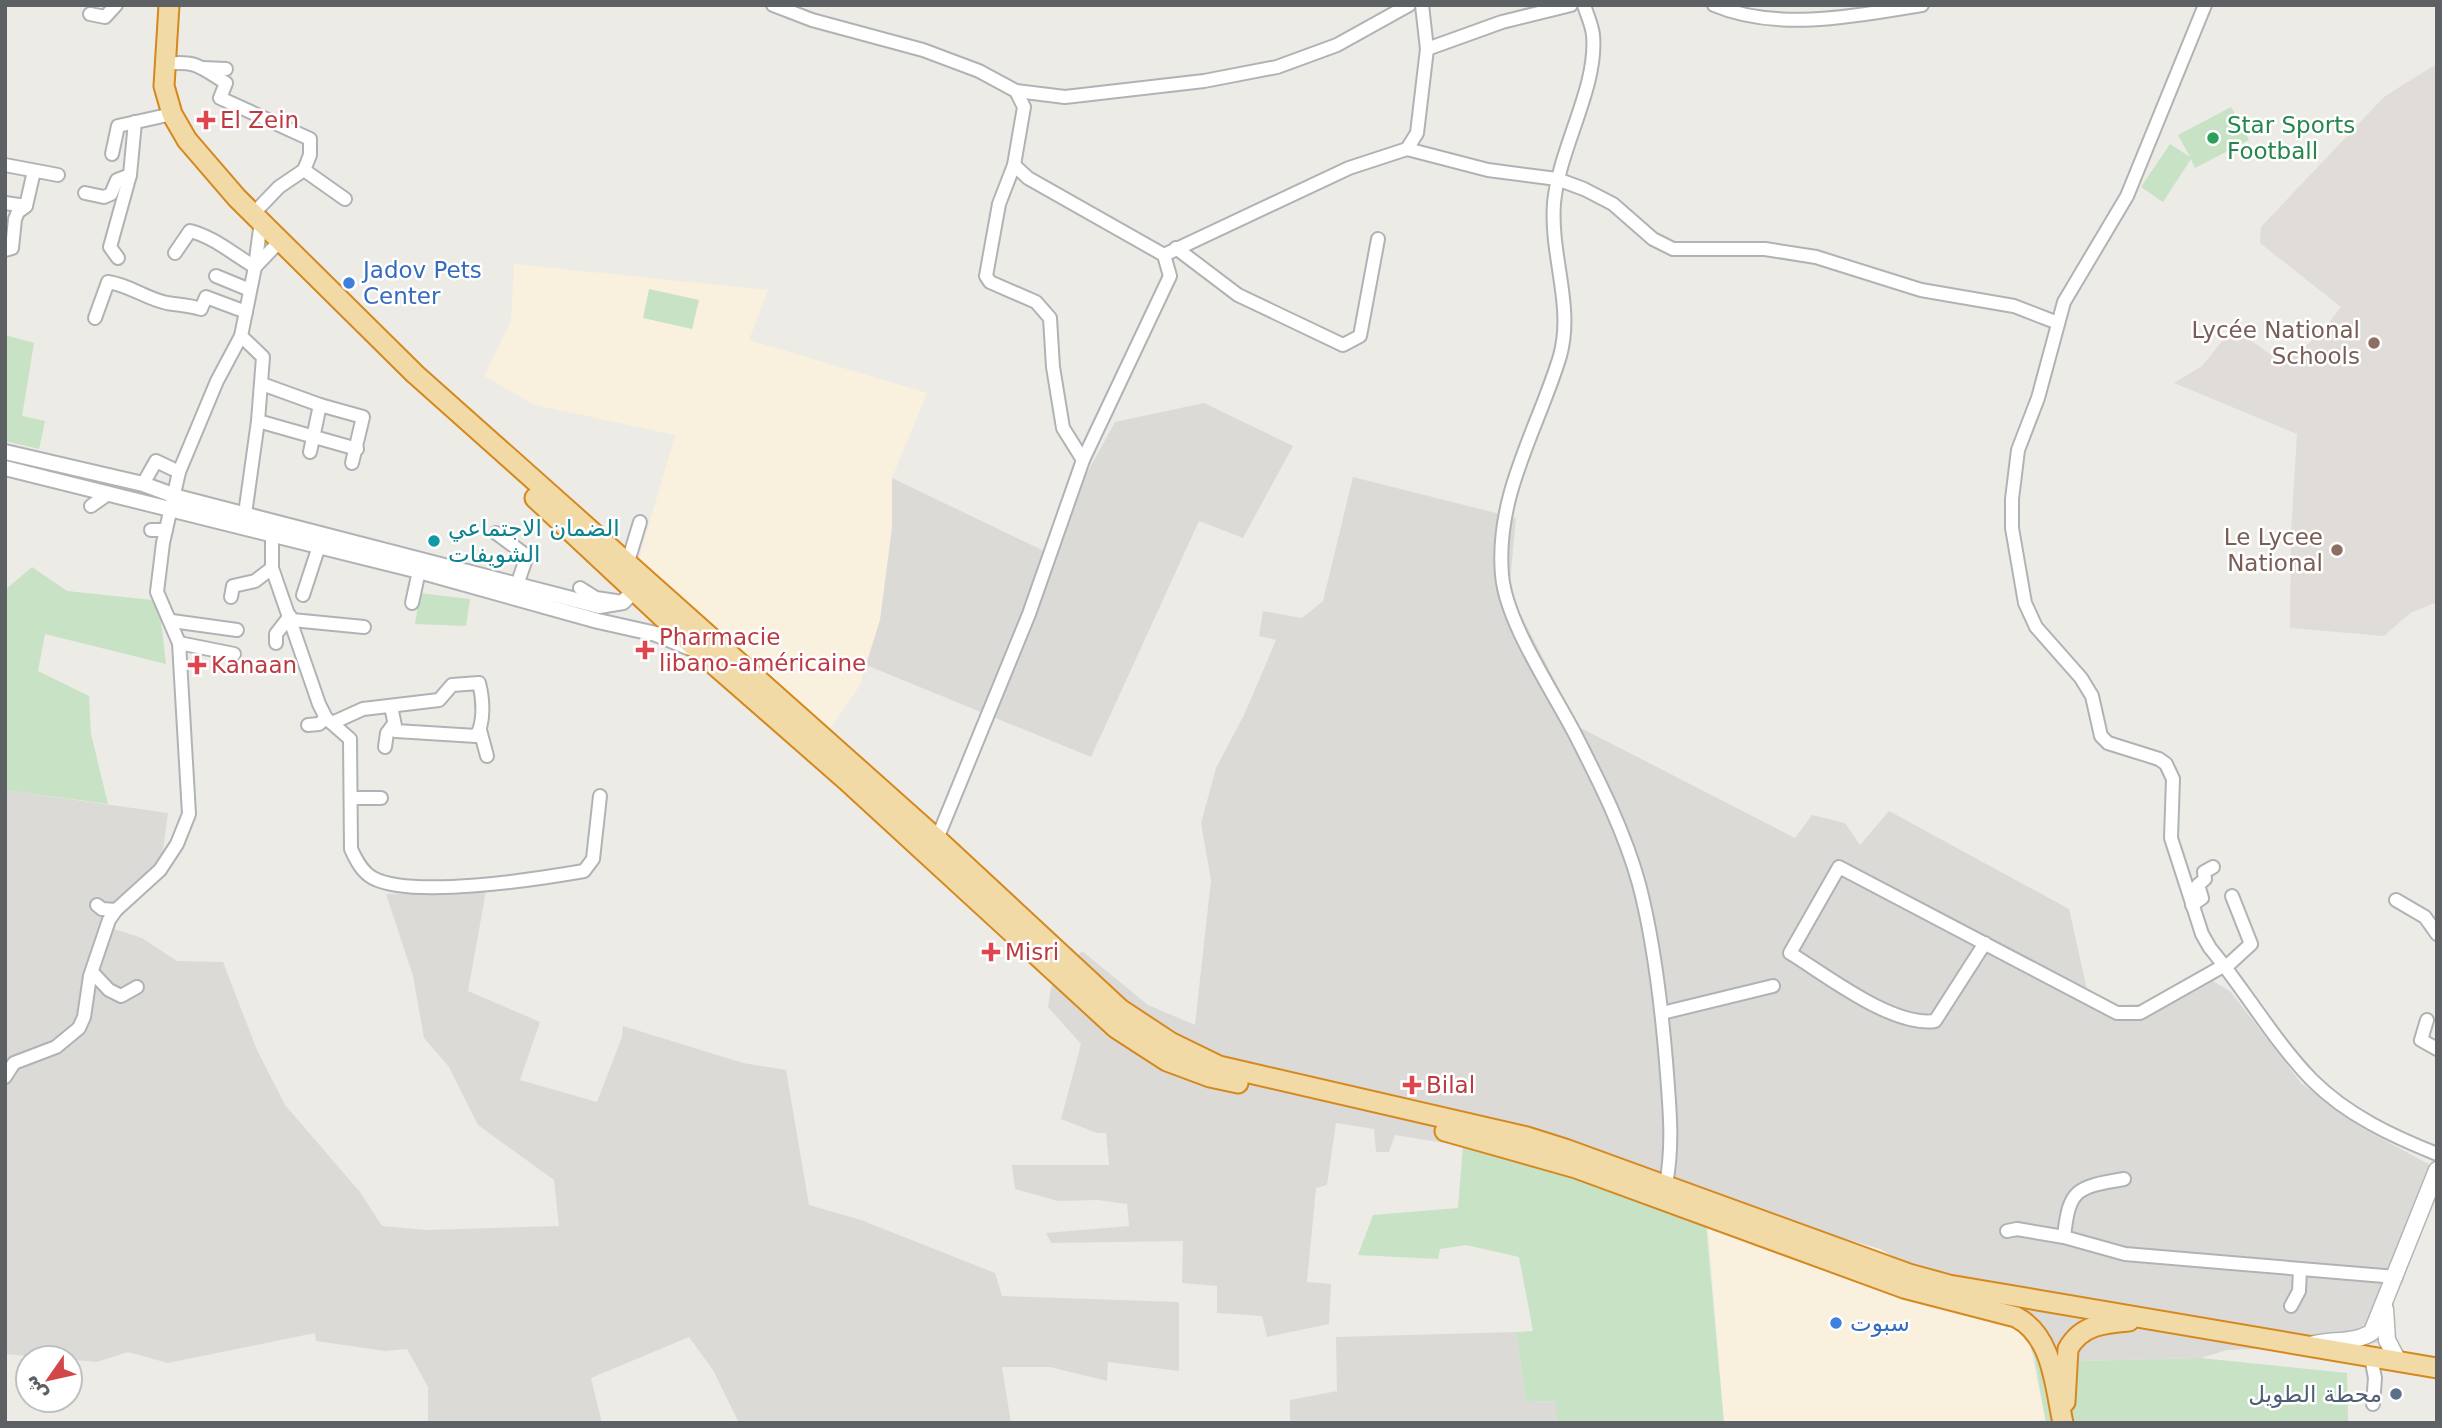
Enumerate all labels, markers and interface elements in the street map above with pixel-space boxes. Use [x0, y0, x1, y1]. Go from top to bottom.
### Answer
place label: El Zein [220, 107, 299, 133]
marker: El Zein [198, 112, 214, 128]
place label: Star Sports Football [2227, 112, 2355, 164]
marker: Star Sports Football [2205, 130, 2221, 146]
place label: Jadov Pets Center [361, 257, 482, 309]
marker: Jadov Pets Center [341, 275, 357, 291]
place label: Lycée National Schools [2192, 317, 2360, 369]
marker: Lycée National Schools [2366, 335, 2382, 351]
place label: الضمان الاجتماعي الشويفات [448, 515, 620, 568]
place label: Le Lycee National [2224, 524, 2323, 576]
marker: الضمان الاجتماعي الشويفات [426, 533, 442, 549]
marker: Le Lycee National [2329, 542, 2345, 558]
place label: Pharmacie libano-américaine [659, 624, 866, 676]
marker: Pharmacie libano-américaine [637, 642, 653, 658]
place label: Kanaan [211, 652, 297, 678]
marker: Kanaan [189, 657, 205, 673]
place label: Misri [1005, 939, 1059, 965]
marker: Misri [983, 944, 999, 960]
place label: Bilal [1426, 1072, 1475, 1098]
marker: Bilal [1404, 1077, 1420, 1093]
place label: سبوت [1850, 1310, 1910, 1337]
marker: سبوت [1828, 1315, 1844, 1331]
north arrow [14, 1344, 84, 1414]
text: ش [18, 1371, 52, 1406]
place label: محطة الطويل [2248, 1381, 2382, 1408]
marker: محطة الطويل [2388, 1386, 2404, 1402]

